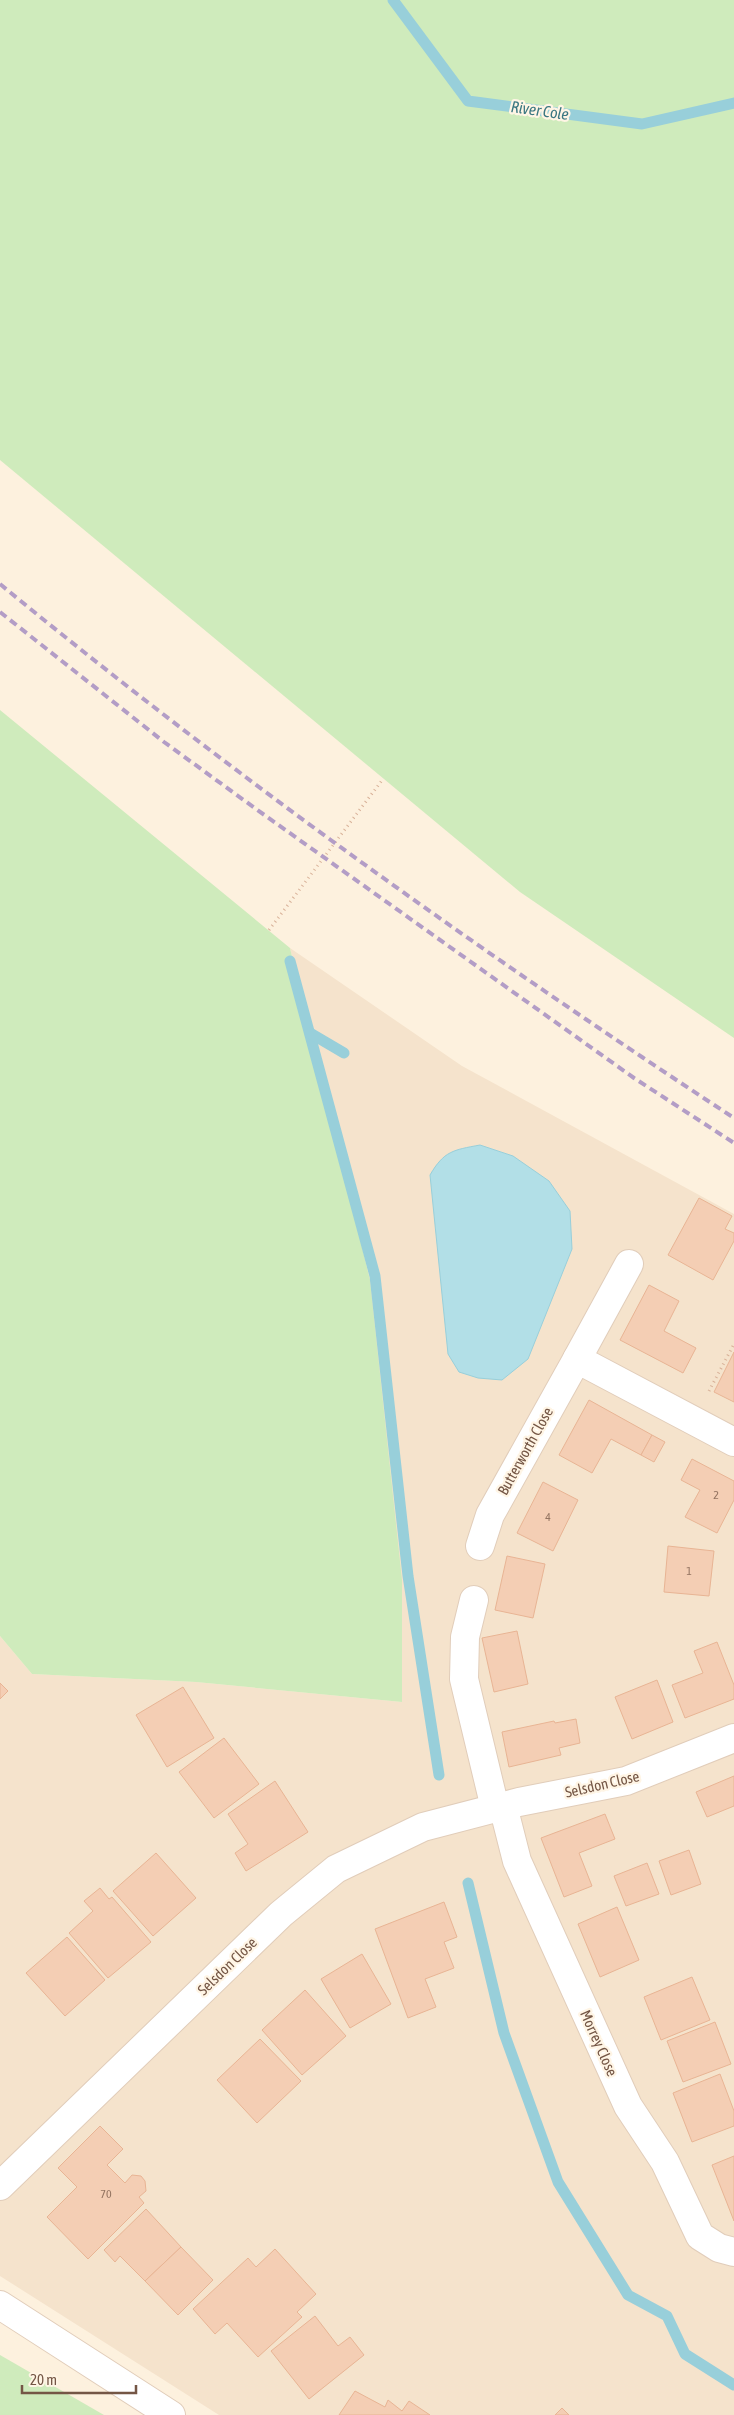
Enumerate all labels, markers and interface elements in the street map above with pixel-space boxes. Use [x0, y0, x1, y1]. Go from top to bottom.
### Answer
water label: River Cole [510, 97, 570, 123]
street label: Butterworth Close [494, 1404, 556, 1498]
house number: 2 [713, 1488, 719, 1502]
house number: 4 [545, 1510, 551, 1524]
house number: 1 [686, 1564, 692, 1578]
street label: Selsdon Close [563, 1767, 641, 1801]
street label: Selsdon Close [194, 1933, 260, 1998]
street label: Morrey Close [577, 2007, 621, 2079]
house number: 70 [100, 2187, 112, 2201]
scale bar [22, 2362, 136, 2394]
text: 20 m [30, 2371, 57, 2388]

